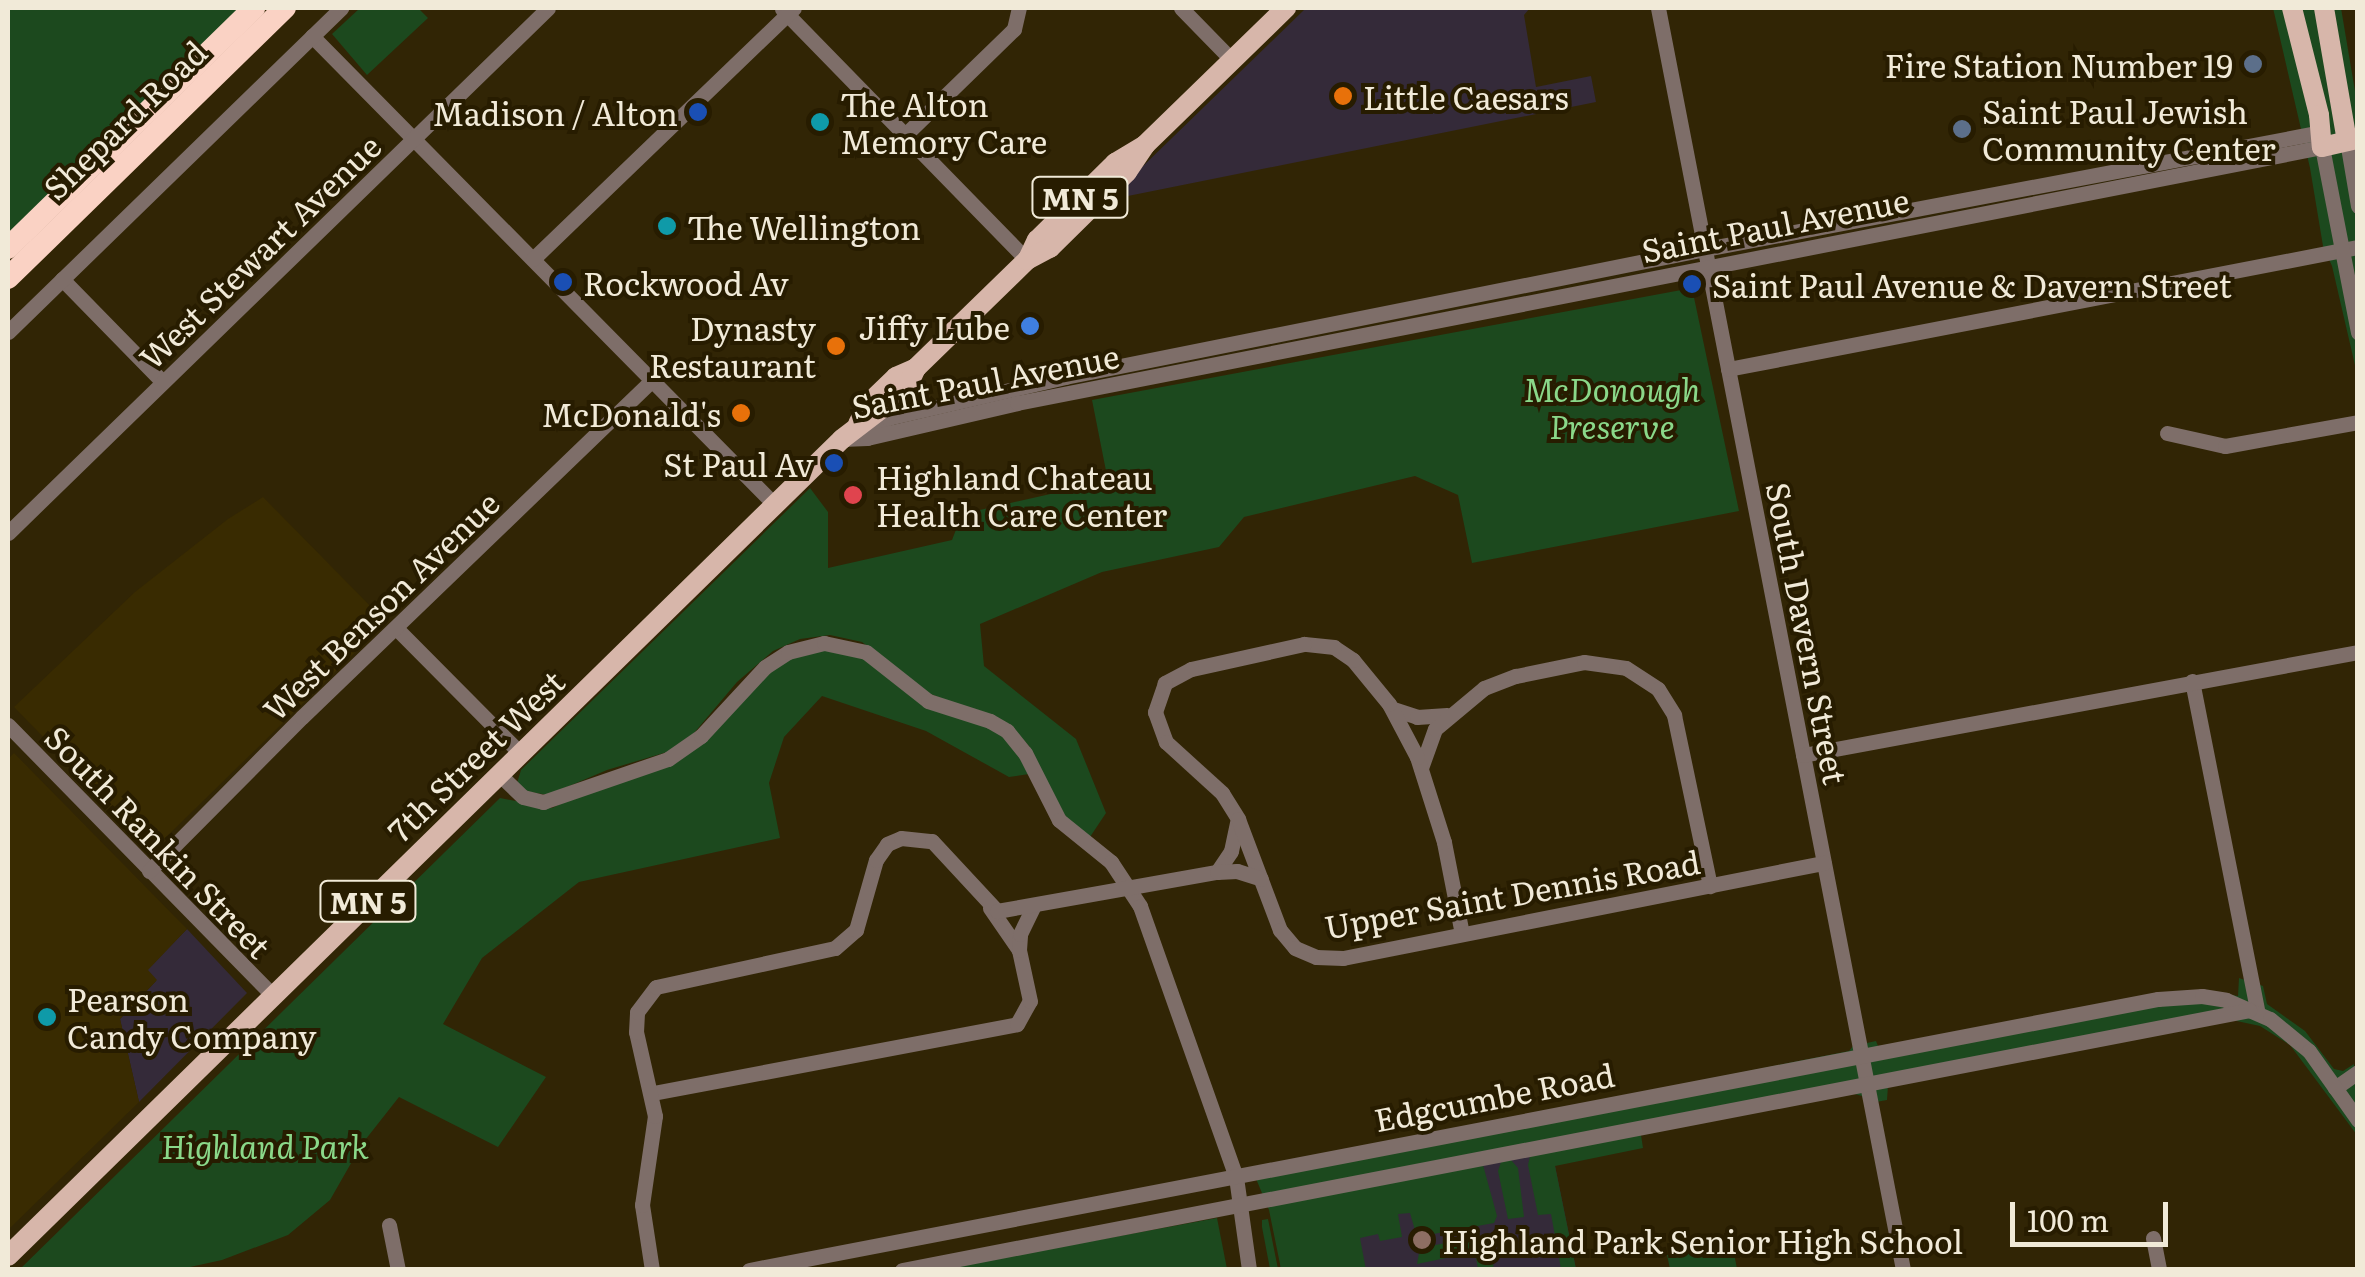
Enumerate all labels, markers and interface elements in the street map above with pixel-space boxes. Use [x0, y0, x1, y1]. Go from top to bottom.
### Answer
street label: Shepard Road [35, 32, 213, 206]
place label: Fire Station Number 19 [1885, 45, 2233, 83]
marker: Fire Station Number 19 [2242, 53, 2264, 75]
place label: Little Caesars [1363, 77, 1569, 115]
place label: The Alton Memory Care [840, 85, 1047, 160]
marker: Little Caesars [1332, 85, 1354, 107]
place label: Saint Paul Jewish Community Center [1982, 92, 2276, 167]
place label: Madison / Alton [432, 93, 678, 131]
marker: Madison / Alton [687, 101, 709, 123]
marker: The Alton Memory Care [809, 111, 831, 133]
marker: Saint Paul Jewish Community Center [1951, 118, 1973, 140]
street label: West Stewart Avenue [130, 126, 388, 376]
road number: MN 5 [1030, 172, 1130, 222]
street label: Saint Paul Avenue [1638, 179, 1912, 269]
place label: The Wellington [687, 207, 921, 245]
marker: The Wellington [656, 215, 678, 237]
place label: Rockwood Av [583, 263, 789, 301]
place label: Saint Paul Avenue & Davern Street [1712, 265, 2232, 303]
marker: Rockwood Av [552, 271, 574, 293]
marker: Saint Paul Avenue & Davern Street [1681, 273, 1703, 295]
place label: Jiffy Lube [858, 307, 1010, 345]
place label: Dynasty Restaurant [649, 309, 816, 384]
marker: Jiffy Lube [1019, 315, 1041, 337]
marker: Dynasty Restaurant [825, 335, 847, 357]
street label: Saint Paul Avenue [848, 335, 1122, 425]
park label: McDonough Preserve [1524, 370, 1700, 445]
place label: McDonald's [541, 394, 721, 432]
marker: McDonald's [730, 402, 752, 424]
place label: St Paul Av [663, 444, 814, 482]
marker: St Paul Av [823, 452, 845, 474]
place label: Highland Chateau Health Care Center [876, 458, 1167, 533]
street label: South Davern Street [1760, 479, 1856, 787]
marker: Highland Chateau Health Care Center [840, 482, 866, 508]
street label: West Benson Avenue [254, 483, 506, 727]
street label: 7th Street West [379, 661, 571, 849]
street label: South Rankin Street [38, 717, 280, 965]
street label: Upper Saint Dennis Road [1321, 841, 1703, 945]
road number: MN 5 [318, 876, 418, 926]
place label: Pearson Candy Company [67, 980, 316, 1055]
marker: Pearson Candy Company [36, 1006, 58, 1028]
street label: Edgcumbe Road [1371, 1054, 1617, 1138]
park label: Highland Park [161, 1126, 369, 1164]
scale bar [2015, 1182, 2172, 1244]
text: 100 m [2027, 1197, 2109, 1241]
place label: Highland Park Senior High School [1442, 1221, 1963, 1259]
marker: Highland Park Senior High School [1411, 1229, 1433, 1251]

